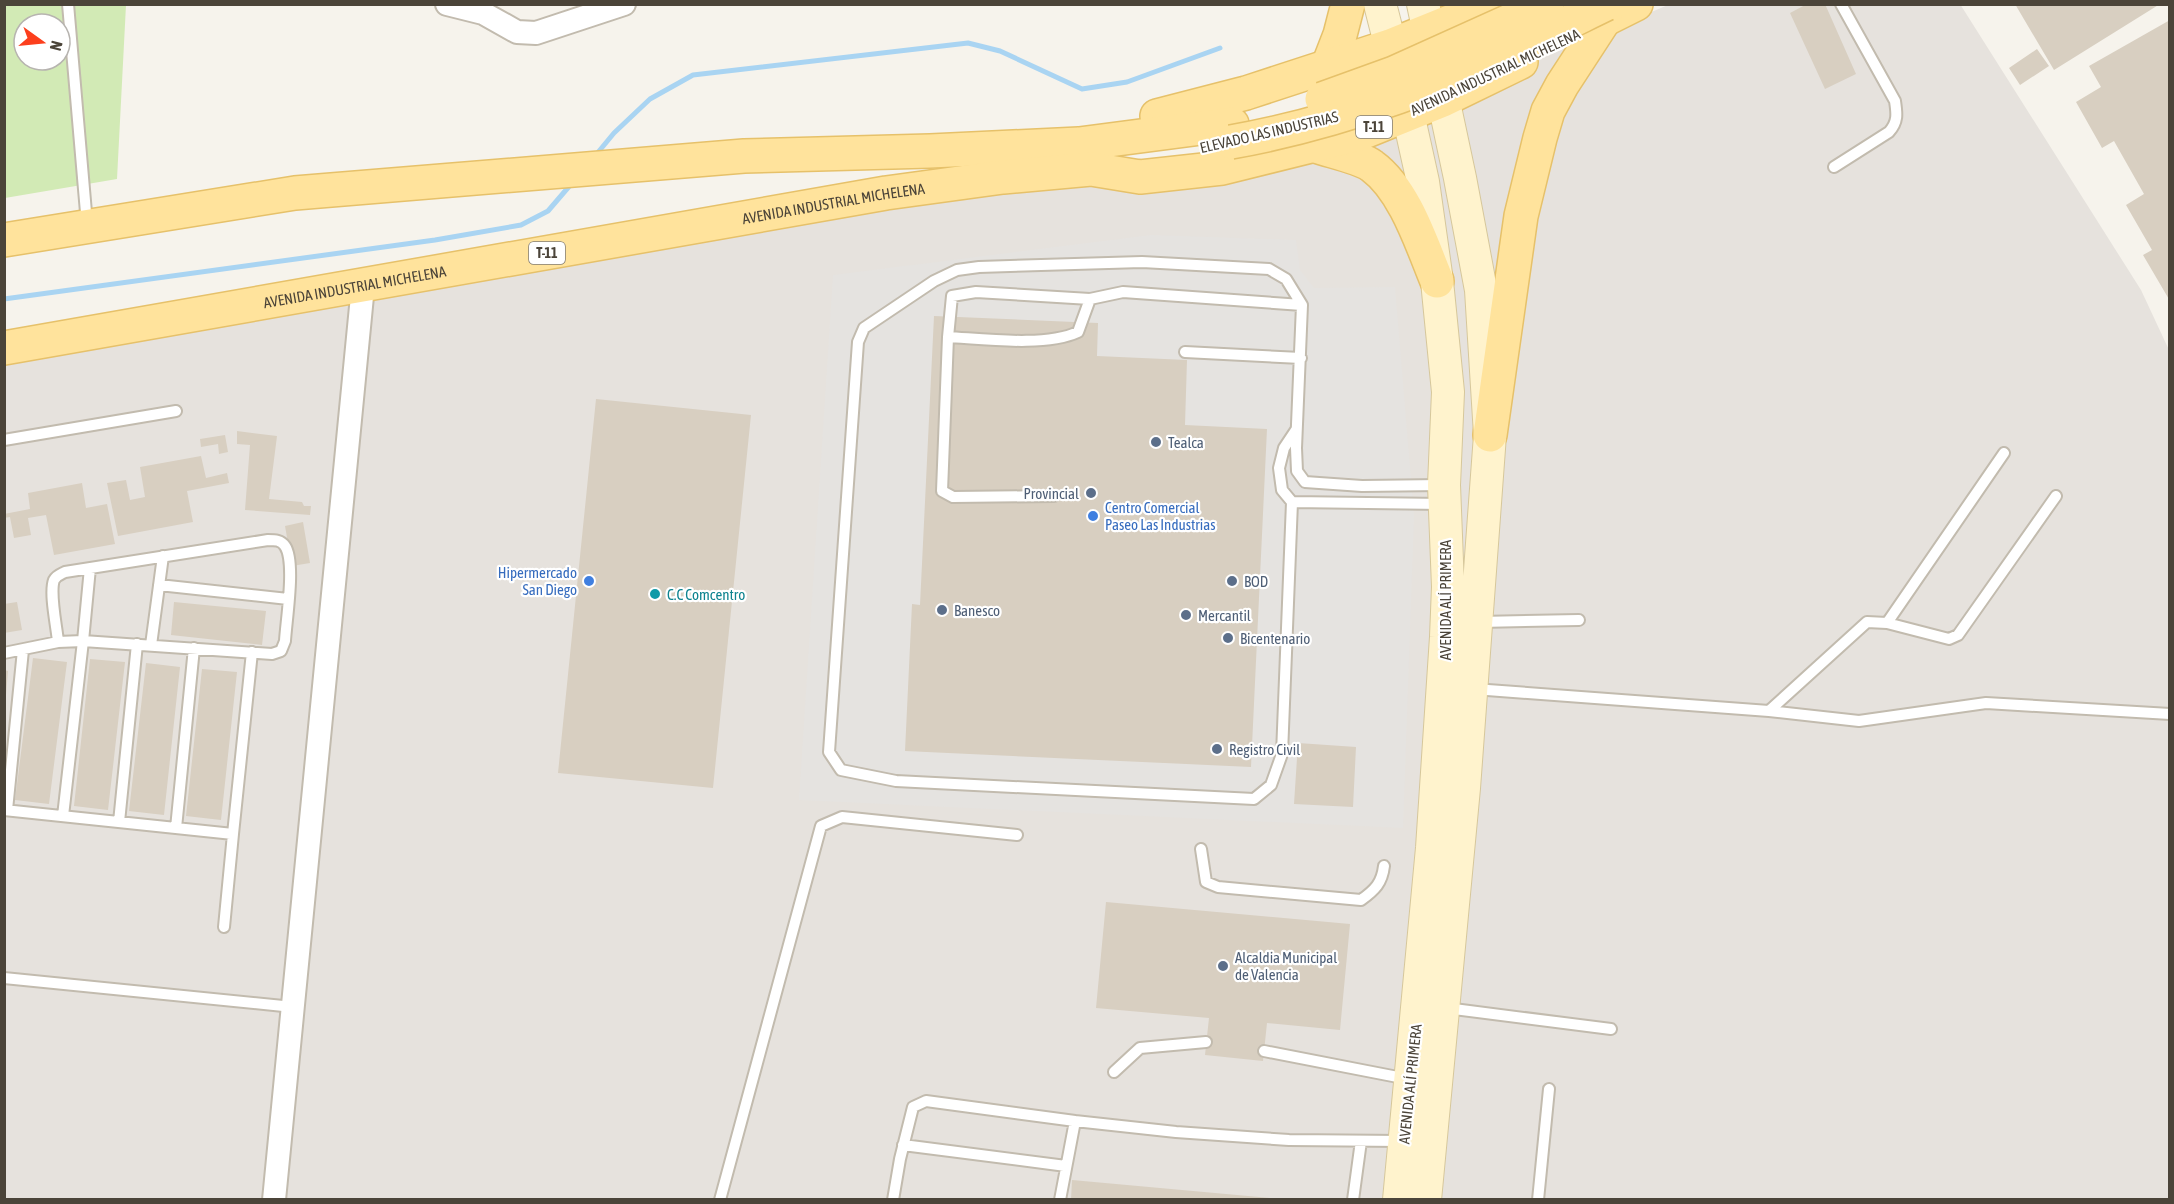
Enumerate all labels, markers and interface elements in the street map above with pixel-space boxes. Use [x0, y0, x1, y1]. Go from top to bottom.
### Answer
north arrow [12, 12, 72, 72]
street label: AVENIDA INDUSTRIAL MICHELENA [1408, 25, 1583, 119]
text: N [47, 39, 66, 53]
street label: ELEVADO LAS INDUSTRIAS [1198, 108, 1340, 156]
road number: T-11 [1356, 116, 1392, 138]
street label: AVENIDA INDUSTRIAL MICHELENA [741, 179, 926, 227]
road number: T-11 [529, 242, 565, 264]
street label: AVENIDA INDUSTRIAL MICHELENA [262, 262, 448, 311]
place label: Tealca [1168, 434, 1204, 451]
marker: Tealca [1149, 435, 1163, 449]
place label: Provincial [1023, 485, 1079, 502]
marker: Provincial [1084, 486, 1098, 500]
place label: Centro Comercial Paseo Las Industrias [1105, 499, 1216, 533]
marker: Centro Comercial Paseo Las Industrias [1086, 509, 1100, 523]
street label: AVENIDA ALÍ PRIMERA [1437, 539, 1454, 660]
place label: Hipermercado San Diego [498, 564, 577, 598]
place label: BOD [1244, 573, 1268, 590]
marker: Hipermercado San Diego [582, 574, 596, 588]
marker: BOD [1225, 574, 1239, 588]
place label: C.C Comcentro [667, 586, 745, 603]
marker: C.C Comcentro [648, 587, 662, 601]
place label: Banesco [954, 602, 1000, 619]
marker: Banesco [935, 603, 949, 617]
place label: Mercantil [1198, 607, 1251, 624]
marker: Mercantil [1179, 608, 1193, 622]
place label: Bicentenario [1240, 630, 1310, 647]
marker: Bicentenario [1221, 631, 1235, 645]
place label: Registro Civil [1229, 741, 1300, 758]
marker: Registro Civil [1210, 742, 1224, 756]
place label: Alcaldia Municipal de Valencia [1235, 949, 1337, 983]
marker: Alcaldia Municipal de Valencia [1216, 959, 1230, 973]
street label: AVENIDA ALÍ PRIMERA [1395, 1023, 1425, 1145]

